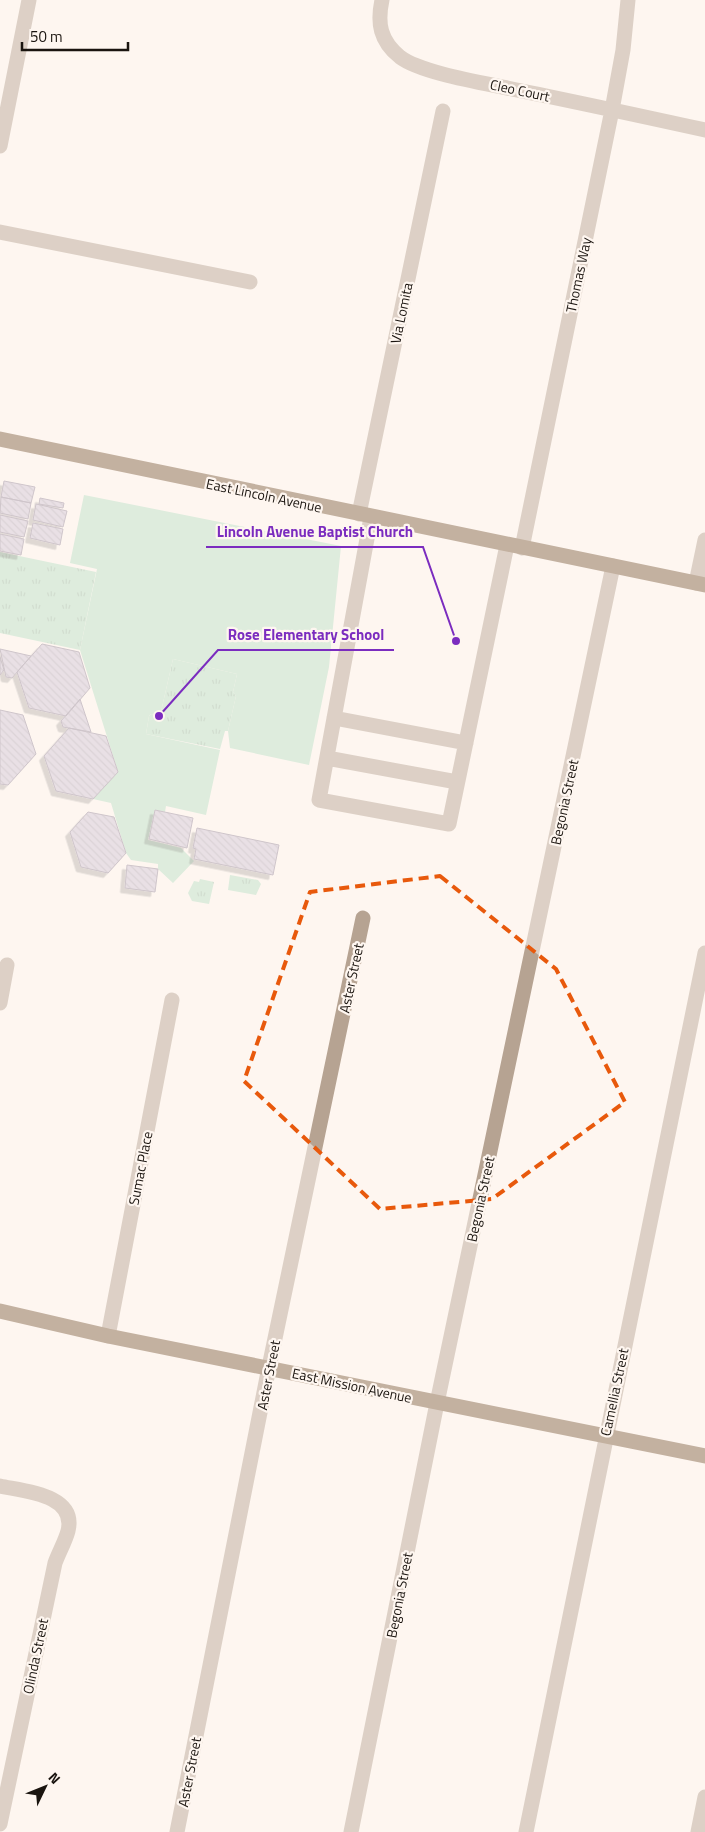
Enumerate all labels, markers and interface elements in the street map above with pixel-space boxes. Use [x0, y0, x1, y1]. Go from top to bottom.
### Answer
scale bar [22, 20, 129, 52]
text: 50 m [30, 25, 63, 48]
street label: Cleo Court [488, 73, 552, 107]
street label: Thomas Way [560, 235, 596, 315]
street label: Via Lomita [384, 280, 418, 346]
street label: East Lincoln Avenue [204, 473, 324, 517]
callout: Lincoln Avenue Baptist Church [206, 517, 423, 547]
text: Lincoln Avenue Baptist Church [217, 520, 413, 543]
callout: Rose Elementary School [218, 620, 394, 650]
text: Rose Elementary School [228, 623, 384, 646]
street label: Begonia Street [545, 757, 583, 847]
street label: Aster Street [333, 941, 369, 1015]
street label: Sumac Place [123, 1129, 157, 1207]
street label: Begonia Street [461, 1154, 499, 1244]
street label: Aster Street [251, 1338, 285, 1412]
street label: Camellia Street [594, 1346, 634, 1438]
street label: East Mission Avenue [290, 1362, 414, 1408]
street label: Begonia Street [380, 1550, 418, 1640]
street label: Olinda Street [17, 1616, 53, 1696]
street label: Aster Street [172, 1735, 206, 1809]
north arrow [20, 1762, 70, 1812]
text: N [44, 1767, 66, 1789]

